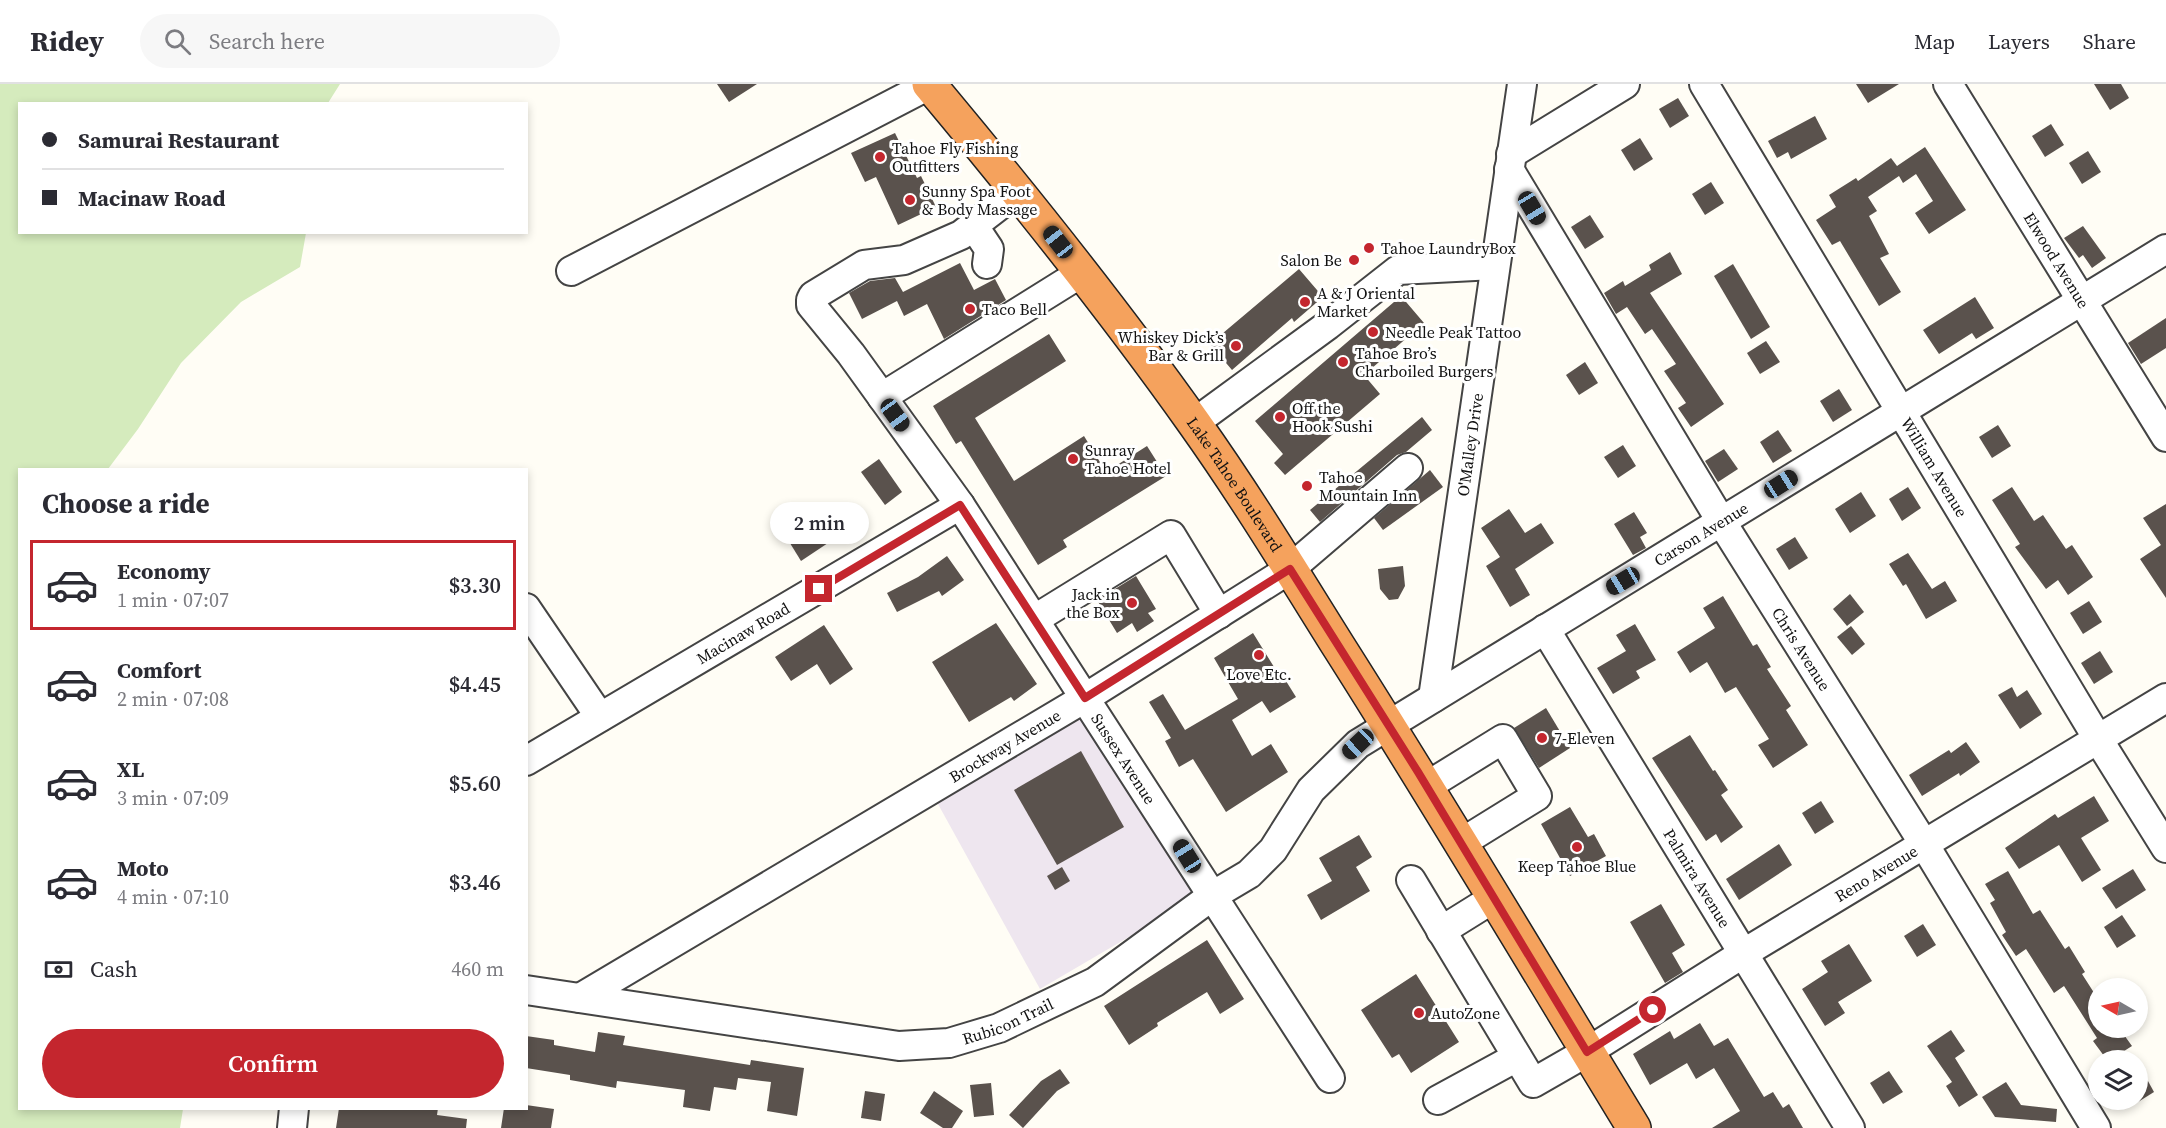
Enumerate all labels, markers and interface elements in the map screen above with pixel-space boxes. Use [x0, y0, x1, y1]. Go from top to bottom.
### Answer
search box [140, 14, 560, 68]
text: Ridey [30, 22, 104, 60]
icon: search [161, 25, 194, 58]
text: Search here [209, 26, 325, 56]
text: Map [1914, 27, 1955, 56]
text: Layers [1988, 27, 2050, 56]
text: Share [2083, 27, 2136, 56]
text: Samurai Restaurant [78, 125, 279, 155]
place label: Tahoe Fly Fishing Outfitters [892, 137, 1018, 177]
marker: Tahoe Fly Fishing Outfitters [873, 150, 887, 164]
place label: Sunny Spa Foot & Body Massage [922, 180, 1037, 220]
text: Macinaw Road [78, 183, 226, 213]
car [1515, 188, 1549, 228]
marker: Sunny Spa Foot & Body Massage [903, 193, 917, 207]
street label: Elwood Avenue [2019, 208, 2095, 312]
car [1040, 222, 1076, 262]
place label: Tahoe LaundryBox [1381, 237, 1517, 259]
marker: Tahoe LaundryBox [1362, 241, 1376, 255]
place label: Salon Be [1280, 249, 1342, 271]
marker: Salon Be [1347, 253, 1361, 267]
place label: A & J Oriental Market [1317, 282, 1415, 322]
marker: A & J Oriental Market [1298, 295, 1312, 309]
place label: Taco Bell [982, 298, 1047, 320]
marker: Taco Bell [963, 302, 977, 316]
place label: Needle Peak Tattoo [1385, 321, 1522, 343]
marker: Needle Peak Tattoo [1366, 325, 1380, 339]
place label: Whiskey Dick’s Bar & Grill [1118, 326, 1224, 366]
marker: Whiskey Dick’s Bar & Grill [1229, 339, 1243, 353]
place label: Tahoe Bro’s Charboiled Burgers [1355, 342, 1493, 382]
marker: Tahoe Bro’s Charboiled Burgers [1336, 355, 1350, 369]
street label: O'Malley Drive [1451, 391, 1488, 498]
car [877, 395, 913, 435]
place label: Off the Hook Sushi [1292, 397, 1373, 437]
marker: Off the Hook Sushi [1273, 410, 1287, 424]
street label: Lake Tahoe Boulevard [1182, 412, 1288, 556]
street label: William Avenue [1896, 413, 1973, 521]
place label: Sunray Tahoe Hotel [1085, 439, 1172, 479]
marker: Sunray Tahoe Hotel [1066, 452, 1080, 466]
place label: Tahoe Mountain Inn [1319, 466, 1418, 506]
car [1761, 467, 1801, 501]
marker: Tahoe Mountain Inn [1300, 479, 1314, 493]
text: Choose a ride [42, 485, 210, 522]
street label: Carson Avenue [1650, 497, 1752, 571]
callout: 2 min [770, 502, 868, 544]
text: 2 min [794, 509, 845, 537]
text: Economy [117, 556, 211, 586]
icon: car [45, 558, 99, 612]
car [1603, 564, 1643, 598]
text: $3.30 [449, 570, 501, 600]
route end [805, 575, 832, 602]
place label: Jack in the Box [1066, 583, 1121, 623]
text: 1 min · 07:07 [117, 586, 229, 614]
marker: Jack in the Box [1125, 596, 1139, 610]
street label: Macinaw Road [692, 597, 794, 669]
street label: Chris Avenue [1767, 603, 1836, 695]
marker: Love Etc. [1252, 648, 1266, 662]
text: Comfort [117, 655, 201, 685]
icon: car [45, 657, 99, 711]
place label: Love Etc. [1226, 663, 1292, 685]
text: $4.45 [449, 669, 501, 699]
text: 2 min · 07:08 [117, 685, 229, 713]
street label: Brockway Avenue [945, 704, 1065, 787]
street label: Sussex Avenue [1086, 709, 1161, 808]
car [1339, 725, 1377, 763]
place label: 7-Eleven [1554, 727, 1615, 749]
marker: 7-Eleven [1535, 731, 1549, 745]
text: XL [117, 754, 144, 784]
icon: car [45, 756, 99, 810]
text: $5.60 [449, 768, 501, 798]
text: 3 min · 07:09 [117, 784, 229, 812]
street label: Palmira Avenue [1659, 824, 1736, 932]
car [1170, 836, 1204, 876]
marker: Keep Tahoe Blue [1570, 840, 1584, 854]
street label: Reno Avenue [1830, 840, 1922, 907]
text: Moto [117, 853, 169, 883]
icon: car [45, 855, 99, 909]
place label: Keep Tahoe Blue [1518, 855, 1636, 877]
text: $3.46 [449, 867, 501, 897]
text: 4 min · 07:10 [117, 883, 229, 911]
icon: cash [42, 953, 75, 986]
text: Cash [90, 954, 138, 984]
text: 460 m [451, 955, 504, 983]
north arrow [2088, 978, 2148, 1038]
map controls [2088, 978, 2148, 1110]
street label: Rubicon Trail [960, 993, 1057, 1049]
route start [1639, 996, 1666, 1023]
place label: AutoZone [1431, 1002, 1500, 1024]
marker: AutoZone [1412, 1006, 1426, 1020]
button: Confirm [42, 1029, 504, 1098]
button: layers [2088, 1050, 2148, 1110]

